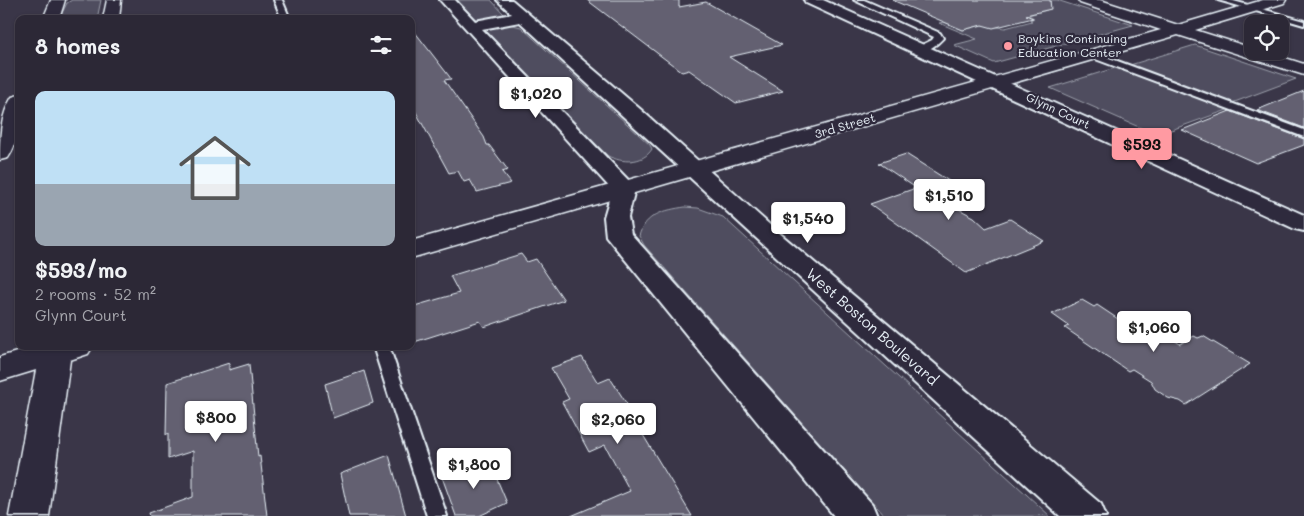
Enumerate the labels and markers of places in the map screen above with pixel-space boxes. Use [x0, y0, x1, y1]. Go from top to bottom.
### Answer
place label: Boykins Continuing Education Center [1018, 30, 1127, 60]
marker: Boykins Continuing Education Center [1002, 40, 1014, 52]
pin: $1,020 [495, 76, 577, 119]
pin: $593 [1112, 128, 1172, 170]
pin: $1,510 [908, 178, 990, 221]
pin: $1,540 [767, 202, 849, 244]
pin: $1,060 [1113, 310, 1195, 353]
pin: $800 [186, 400, 246, 443]
pin: $2,060 [577, 402, 659, 445]
pin: $1,800 [433, 448, 515, 490]

